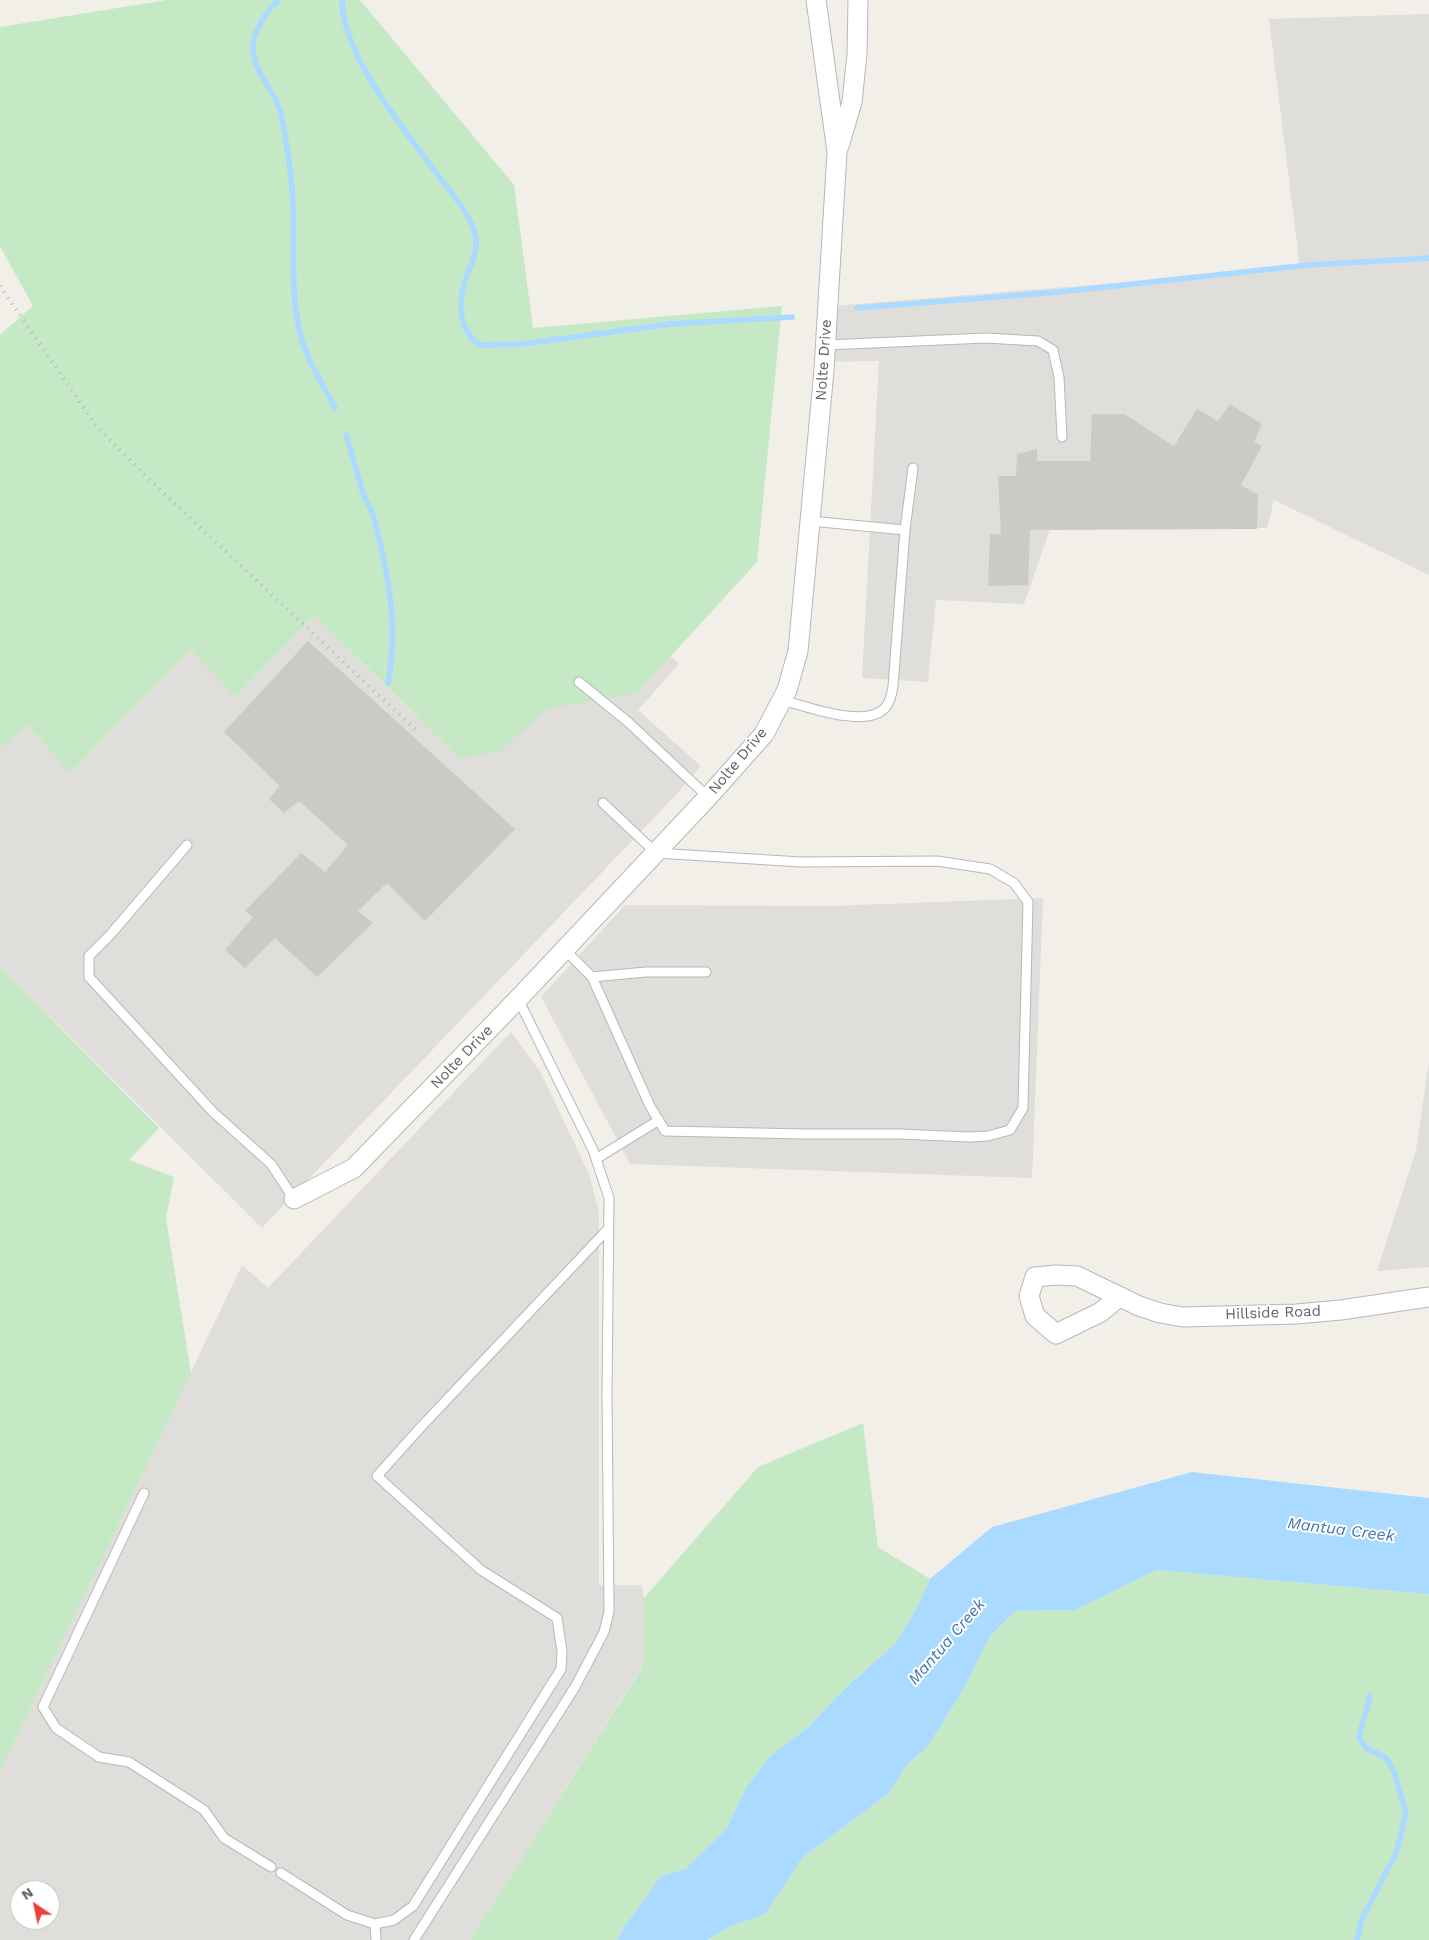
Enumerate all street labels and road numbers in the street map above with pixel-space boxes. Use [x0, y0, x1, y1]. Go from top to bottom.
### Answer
street label: Nolte Drive [812, 319, 836, 401]
street label: Nolte Drive [705, 724, 771, 798]
street label: Nolte Drive [427, 1021, 497, 1093]
street label: Hillside Road [1225, 1302, 1321, 1324]

